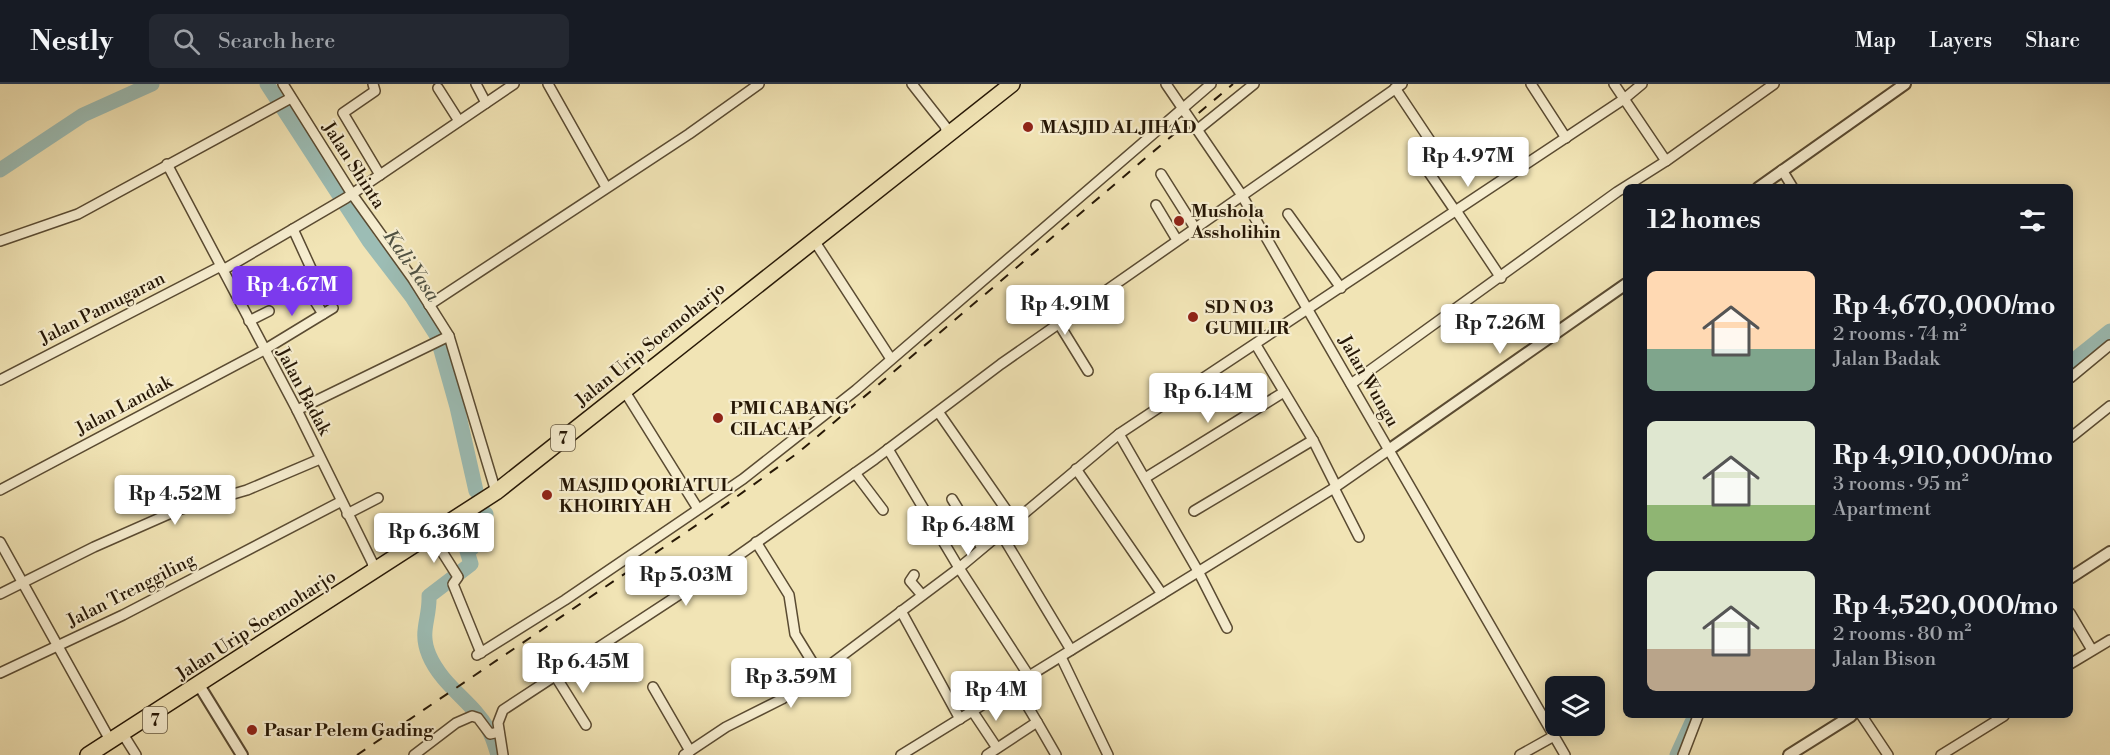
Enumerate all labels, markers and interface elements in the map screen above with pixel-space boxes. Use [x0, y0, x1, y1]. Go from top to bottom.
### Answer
search box [149, 14, 569, 68]
text: Nestly [30, 24, 113, 59]
icon: search [170, 25, 203, 58]
text: Search here [218, 28, 335, 55]
text: Map [1855, 28, 1896, 54]
text: Layers [1929, 28, 1992, 54]
text: Share [2025, 28, 2080, 54]
place label: MASJID AL JIHAD [1040, 116, 1196, 139]
street label: Jalan Shinta [316, 117, 391, 214]
marker: MASJID AL JIHAD [1021, 120, 1035, 134]
pin: Rp 4.97M [1406, 137, 1530, 188]
text: Rp 4.97M [1422, 144, 1514, 169]
place label: Mushola Assholihin [1190, 200, 1281, 244]
text: 12 homes [1647, 204, 1761, 236]
icon: filters [2016, 204, 2049, 237]
marker: Mushola Assholihin [1172, 214, 1186, 228]
water label: Kali Yasa [377, 225, 445, 308]
pin: Rp 4.67M [230, 266, 354, 317]
street label: Jalan Pamugaran [35, 267, 169, 350]
text: Rp 4.67M [246, 273, 338, 298]
street label: Jalan Urip Soemoharjo [570, 277, 730, 413]
pin: Rp 4.91M [1003, 285, 1127, 336]
text: Rp 4,670,000/mo [1833, 290, 2056, 322]
text: Rp 4.91M [1020, 292, 1110, 317]
icon: home [1695, 295, 1767, 367]
place label: SD N 03 GUMILIR [1205, 296, 1290, 340]
pin: Rp 7.26M [1438, 304, 1562, 355]
marker: SD N 03 GUMILIR [1186, 310, 1200, 324]
text: Rp 7.26M [1455, 311, 1545, 336]
text: 2 rooms · 74 m² [1833, 322, 1967, 347]
street label: Jalan Wungu [1333, 330, 1404, 432]
street label: Jalan Badak [270, 343, 337, 440]
text: Jalan Badak [1833, 347, 1940, 372]
street label: Jalan Landak [71, 370, 178, 441]
pin: Rp 6.14M [1146, 373, 1270, 424]
text: Rp 6.14M [1163, 380, 1253, 405]
place label: PMI CABANG CILACAP [730, 397, 849, 441]
marker: PMI CABANG CILACAP [711, 411, 725, 425]
road number: 7 [551, 425, 575, 451]
text: Rp 4,910,000/mo [1833, 440, 2053, 472]
icon: home [1695, 445, 1767, 517]
text: 3 rooms · 95 m² [1833, 472, 1969, 497]
place label: MASJID QORIATUL KHOIRIYAH [559, 474, 733, 518]
pin: Rp 4.52M [113, 475, 237, 526]
text: Rp 4.52M [128, 482, 222, 507]
marker: MASJID QORIATUL KHOIRIYAH [540, 488, 554, 502]
text: Apartment [1833, 497, 1931, 522]
pin: Rp 6.48M [906, 506, 1030, 557]
pin: Rp 6.36M [372, 513, 496, 564]
text: Rp 6.48M [921, 513, 1015, 538]
text: Rp 6.36M [388, 520, 480, 545]
street label: Jalan Trenggiling [62, 548, 200, 633]
pin: Rp 5.03M [624, 556, 748, 607]
text: Rp 5.03M [639, 563, 733, 588]
street label: Jalan Urip Soemoharjo [171, 565, 341, 686]
text: Rp 4,520,000/mo [1833, 590, 2058, 622]
icon: home [1695, 595, 1767, 667]
text: 2 rooms · 80 m² [1833, 622, 1971, 647]
pin: Rp 6.45M [521, 643, 645, 694]
text: Jalan Bison [1833, 647, 1936, 672]
text: Rp 6.45M [536, 650, 630, 675]
pin: Rp 3.59M [729, 658, 853, 709]
text: Rp 3.59M [745, 665, 837, 690]
pin: Rp 4M [954, 671, 1038, 722]
map controls [1545, 676, 1605, 736]
button: layers [1545, 676, 1605, 736]
text: Rp 4M [965, 678, 1027, 703]
road number: 7 [143, 707, 167, 733]
place label: Pasar Pelem Gading [264, 719, 434, 742]
marker: Pasar Pelem Gading [245, 723, 259, 737]

